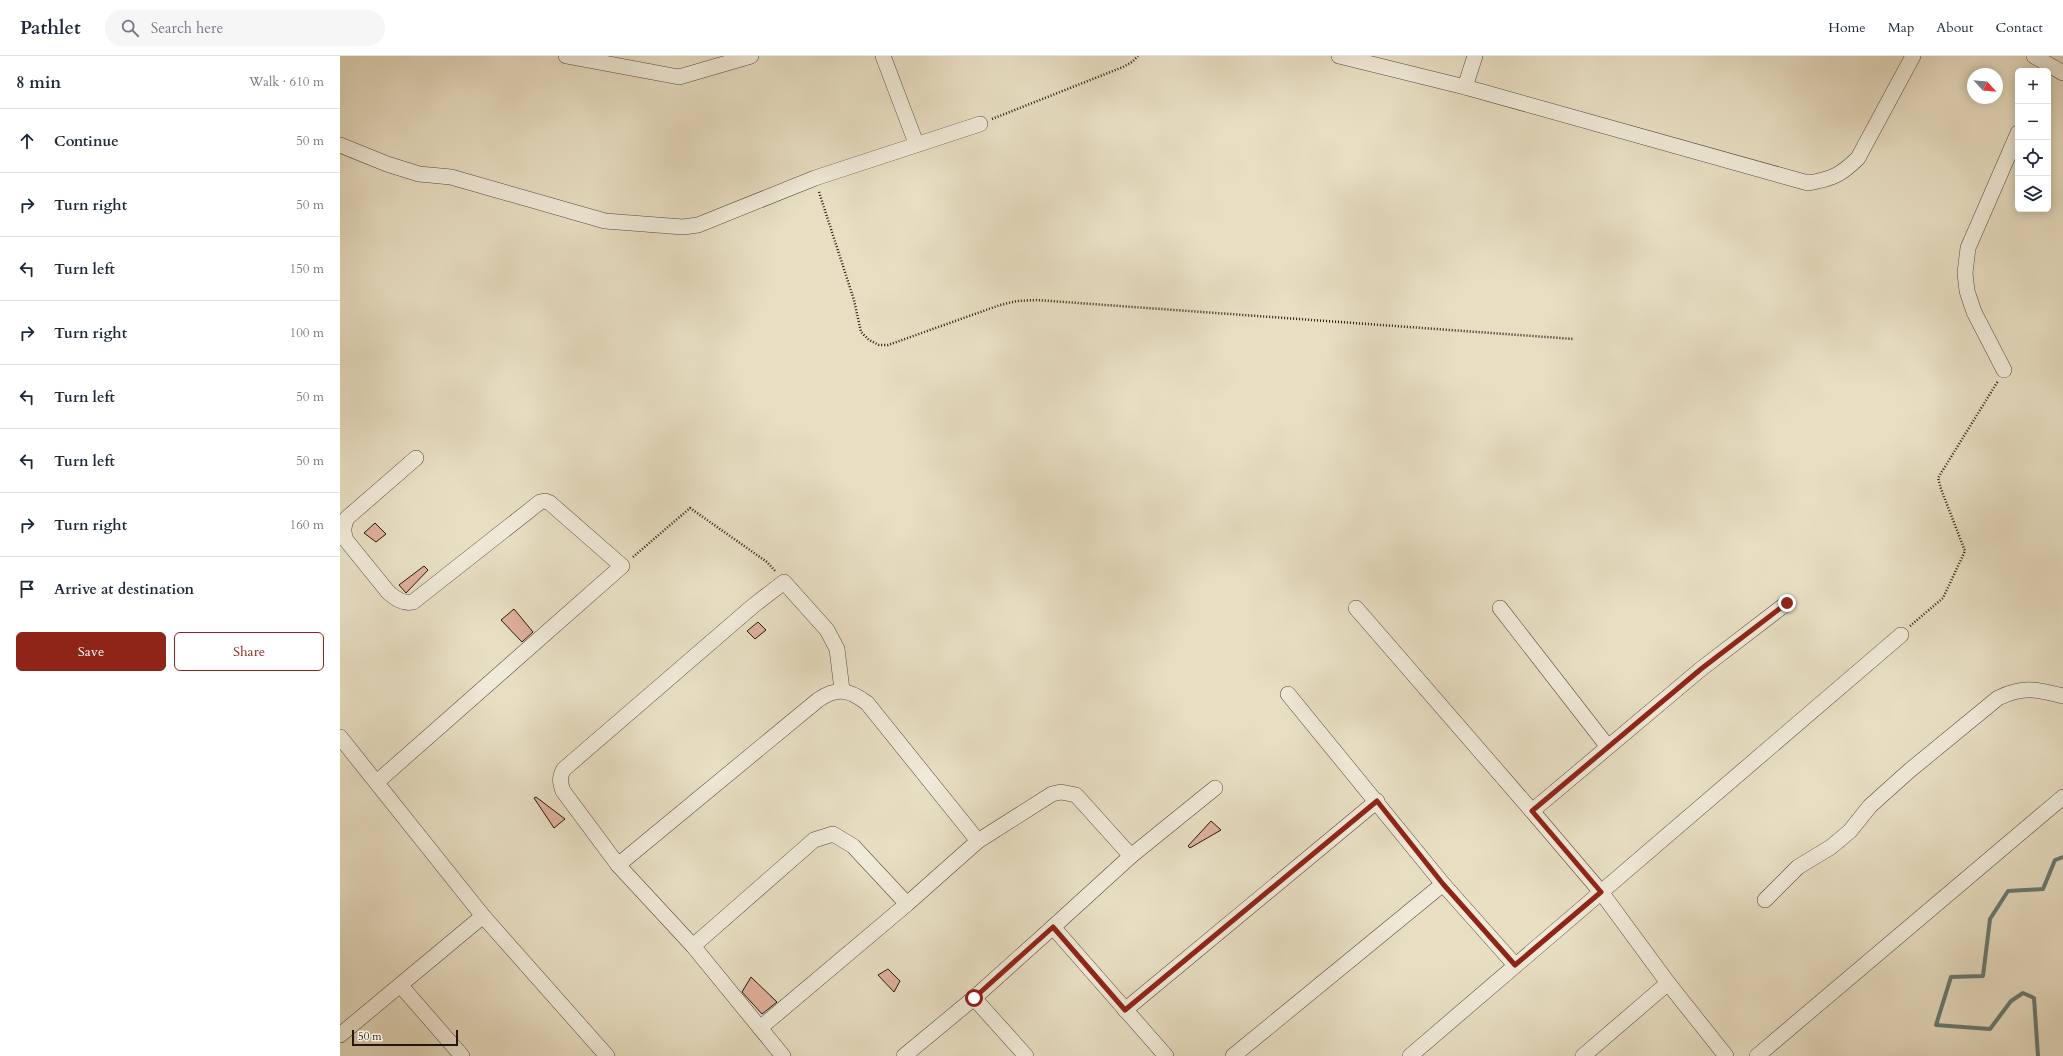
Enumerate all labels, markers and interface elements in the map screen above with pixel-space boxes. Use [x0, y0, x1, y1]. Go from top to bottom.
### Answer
search box [105, 10, 385, 46]
text: Pathlet [20, 15, 81, 41]
icon: search [119, 17, 141, 39]
text: Search here [151, 18, 223, 38]
text: Home [1828, 18, 1866, 37]
text: Map [1888, 18, 1914, 37]
text: About [1936, 18, 1973, 37]
text: Contact [1995, 18, 2043, 37]
north arrow [1967, 68, 2003, 104]
map controls [2015, 68, 2051, 212]
button: + [2015, 68, 2051, 104]
text: 8 min [16, 71, 61, 94]
text: Walk · 610 m [249, 73, 324, 91]
button: − [2015, 104, 2051, 140]
icon: ahead [16, 130, 38, 152]
text: Continue [54, 131, 119, 151]
text: 50 m [296, 132, 324, 150]
button: locate [2015, 140, 2051, 176]
button: layers [2015, 176, 2051, 212]
icon: right [16, 194, 38, 216]
text: Turn right [54, 195, 127, 215]
text: 50 m [296, 196, 324, 214]
icon: left [16, 258, 38, 280]
text: Turn left [54, 259, 115, 279]
text: 150 m [290, 260, 324, 278]
icon: right [16, 322, 38, 344]
text: Turn right [54, 323, 127, 343]
text: 100 m [290, 324, 324, 342]
icon: left [16, 386, 38, 408]
text: Turn left [54, 387, 115, 407]
text: 50 m [296, 388, 324, 406]
icon: left [16, 450, 38, 472]
text: Turn left [54, 451, 115, 471]
text: 50 m [296, 452, 324, 470]
icon: right [16, 514, 38, 536]
text: Turn right [54, 515, 127, 535]
text: 160 m [290, 516, 324, 534]
icon: arrive [16, 578, 38, 600]
text: Arrive at destination [54, 579, 194, 599]
route end [1778, 594, 1796, 612]
button: Save [16, 632, 166, 671]
button: Share [174, 632, 324, 671]
route start [965, 989, 983, 1007]
scale bar [352, 1028, 458, 1047]
text: 50 m [358, 1029, 382, 1044]

